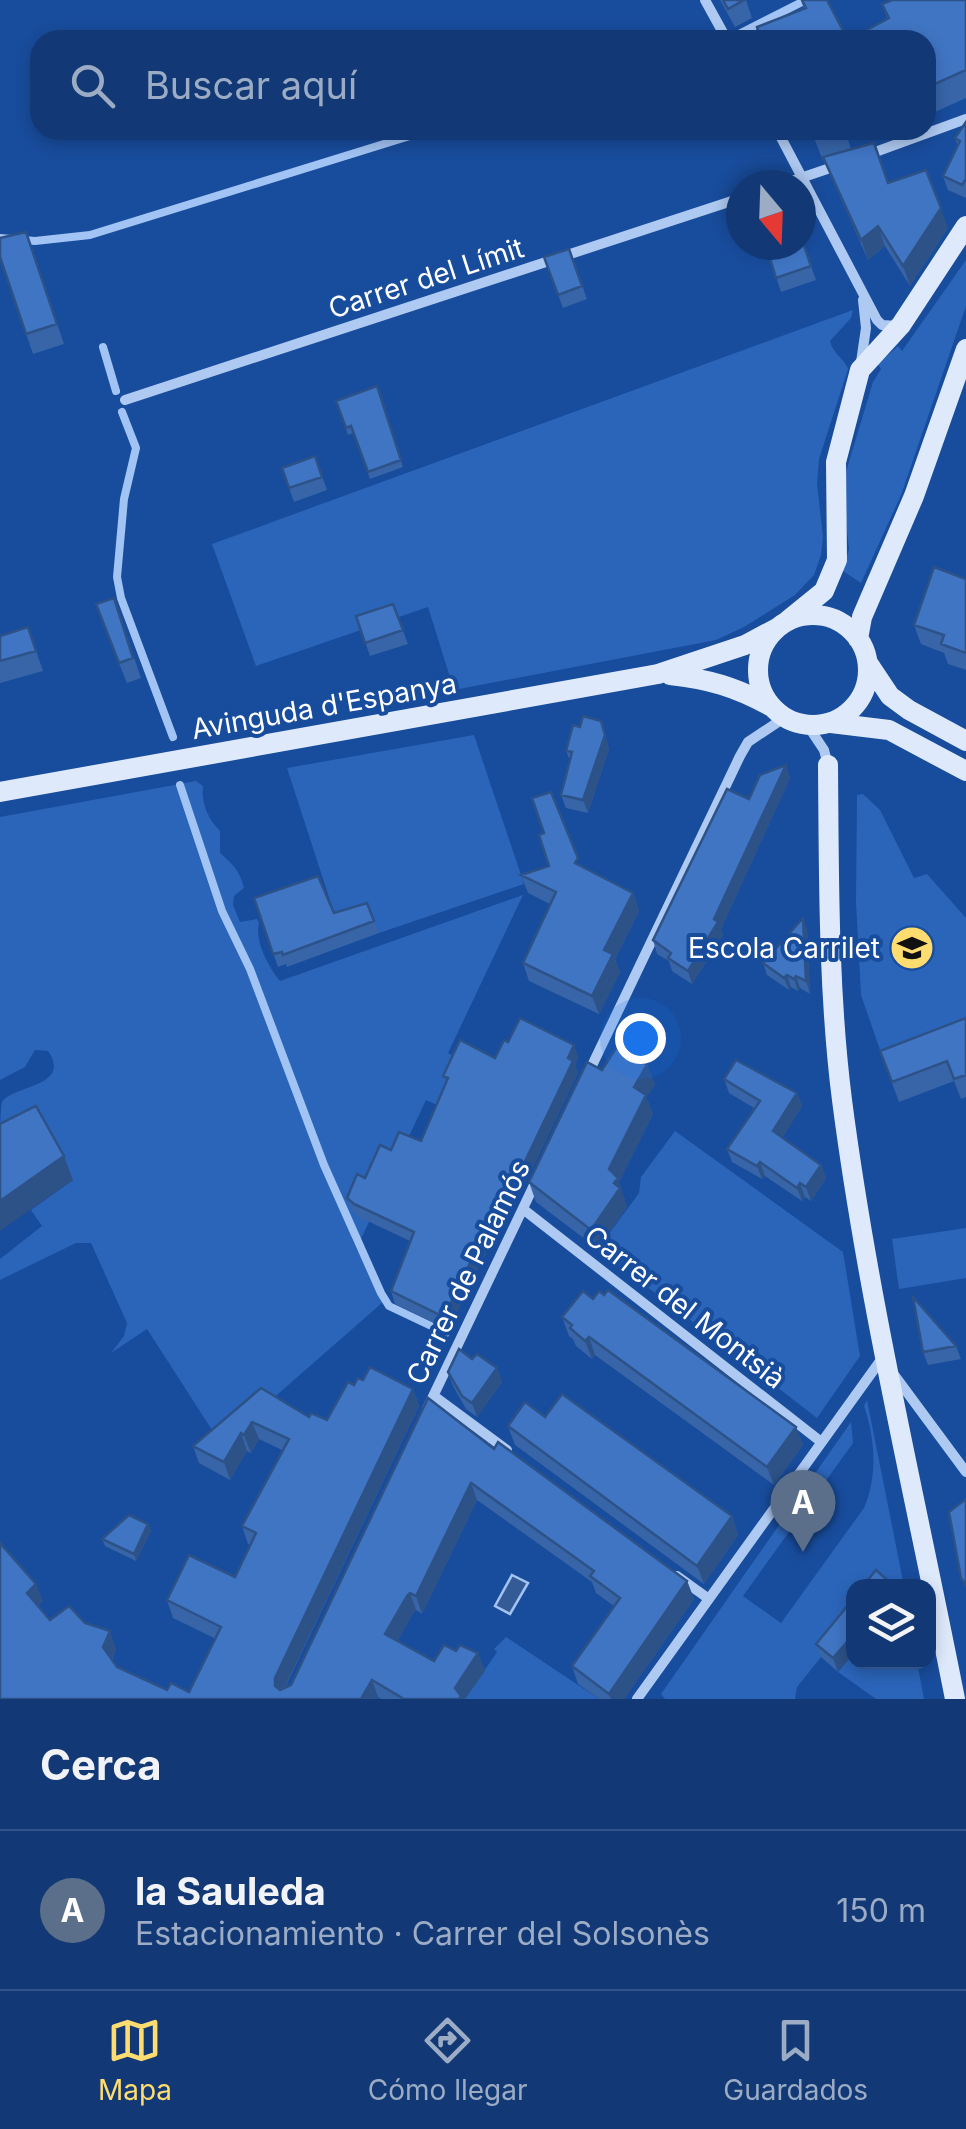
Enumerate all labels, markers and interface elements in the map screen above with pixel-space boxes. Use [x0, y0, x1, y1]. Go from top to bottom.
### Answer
search box [30, 30, 936, 140]
icon: search [65, 58, 120, 113]
text: Buscar aquí [145, 62, 357, 108]
north arrow [726, 170, 816, 260]
street label: Carrer del Límit [324, 230, 528, 326]
street label: Avinguda d'Espanya [189, 666, 459, 746]
school or university icon: Escola Carrilet [889, 925, 935, 971]
place label: Escola Carrilet [688, 931, 880, 965]
your location [615, 1013, 666, 1064]
street label: Carrer de Palamós [399, 1154, 537, 1390]
street label: Carrer del Montsià [578, 1218, 792, 1396]
pin: A [770, 1470, 836, 1552]
map controls [846, 1579, 936, 1669]
button: layers [846, 1579, 936, 1669]
text: Cerca [40, 1739, 162, 1790]
text: la Sauleda [135, 1868, 326, 1914]
text: A [61, 1891, 84, 1930]
text: 150 m [836, 1891, 926, 1930]
text: Estacionamiento · Carrer del Solsonès [135, 1914, 710, 1953]
tab: Mapa [98, 2013, 172, 2107]
tab: Cómo llegar [368, 2013, 528, 2107]
tab: Guardados [723, 2013, 868, 2107]

